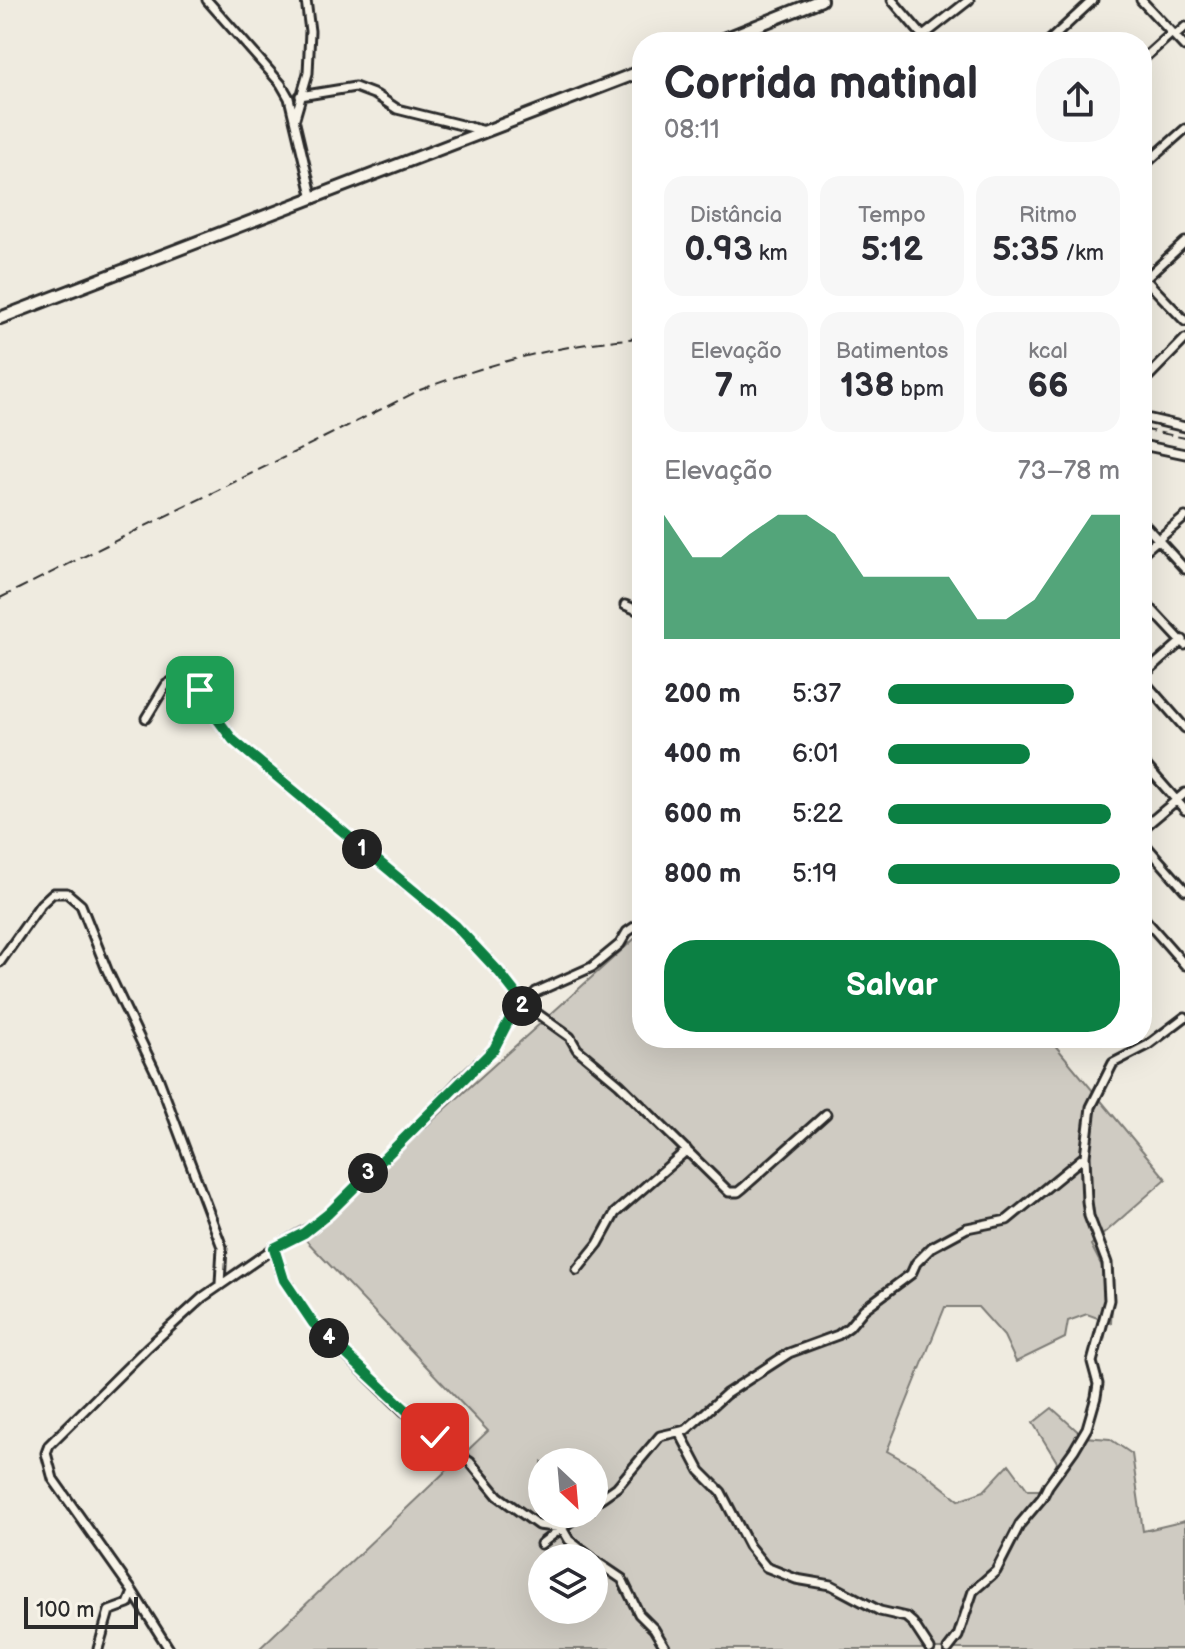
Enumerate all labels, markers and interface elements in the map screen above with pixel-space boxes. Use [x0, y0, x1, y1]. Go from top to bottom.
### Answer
text: Corrida matinal [664, 58, 978, 111]
button: share [1036, 58, 1120, 142]
text: 08:11 [664, 115, 720, 146]
text: Distância [690, 202, 782, 229]
text: Tempo [858, 202, 926, 229]
text: Ritmo [1019, 202, 1077, 229]
text: 0.93 [684, 229, 753, 270]
text: 5:12 [861, 229, 923, 270]
text: 5:35 [992, 229, 1059, 270]
text: km [753, 240, 788, 267]
text: /km [1059, 240, 1104, 267]
text: Elevação [690, 338, 782, 365]
text: Batimentos [836, 338, 948, 365]
text: kcal [1028, 338, 1068, 365]
text: 7 [715, 365, 733, 406]
text: 138 [840, 365, 895, 406]
text: 66 [1027, 365, 1069, 406]
text: m [733, 376, 757, 403]
text: bpm [895, 376, 944, 403]
text: Elevação [664, 456, 772, 487]
text: 73–78 m [1018, 456, 1120, 487]
pin [166, 656, 234, 724]
icon: arrive [178, 668, 222, 712]
text: 200 m [664, 679, 741, 710]
text: 5:37 [792, 679, 841, 710]
text: 400 m [664, 739, 741, 770]
text: 6:01 [792, 739, 839, 770]
text: 600 m [664, 799, 741, 830]
text: 5:22 [792, 799, 843, 830]
pin: 1 [342, 829, 382, 869]
text: 1 [357, 835, 367, 862]
text: 800 m [664, 859, 741, 890]
text: 5:19 [792, 859, 837, 890]
button: Salvar [664, 940, 1120, 1032]
pin: 2 [502, 986, 542, 1026]
text: 2 [515, 992, 529, 1019]
pin: 3 [348, 1153, 388, 1193]
text: 3 [362, 1159, 374, 1186]
pin: 4 [309, 1318, 349, 1358]
text: 4 [323, 1324, 335, 1351]
pin [401, 1403, 469, 1471]
icon: check [413, 1415, 457, 1459]
north arrow [528, 1448, 608, 1528]
map controls [528, 1448, 608, 1624]
button: layers [528, 1544, 608, 1624]
scale bar [24, 1593, 138, 1629]
text: 100 m [36, 1597, 95, 1624]

